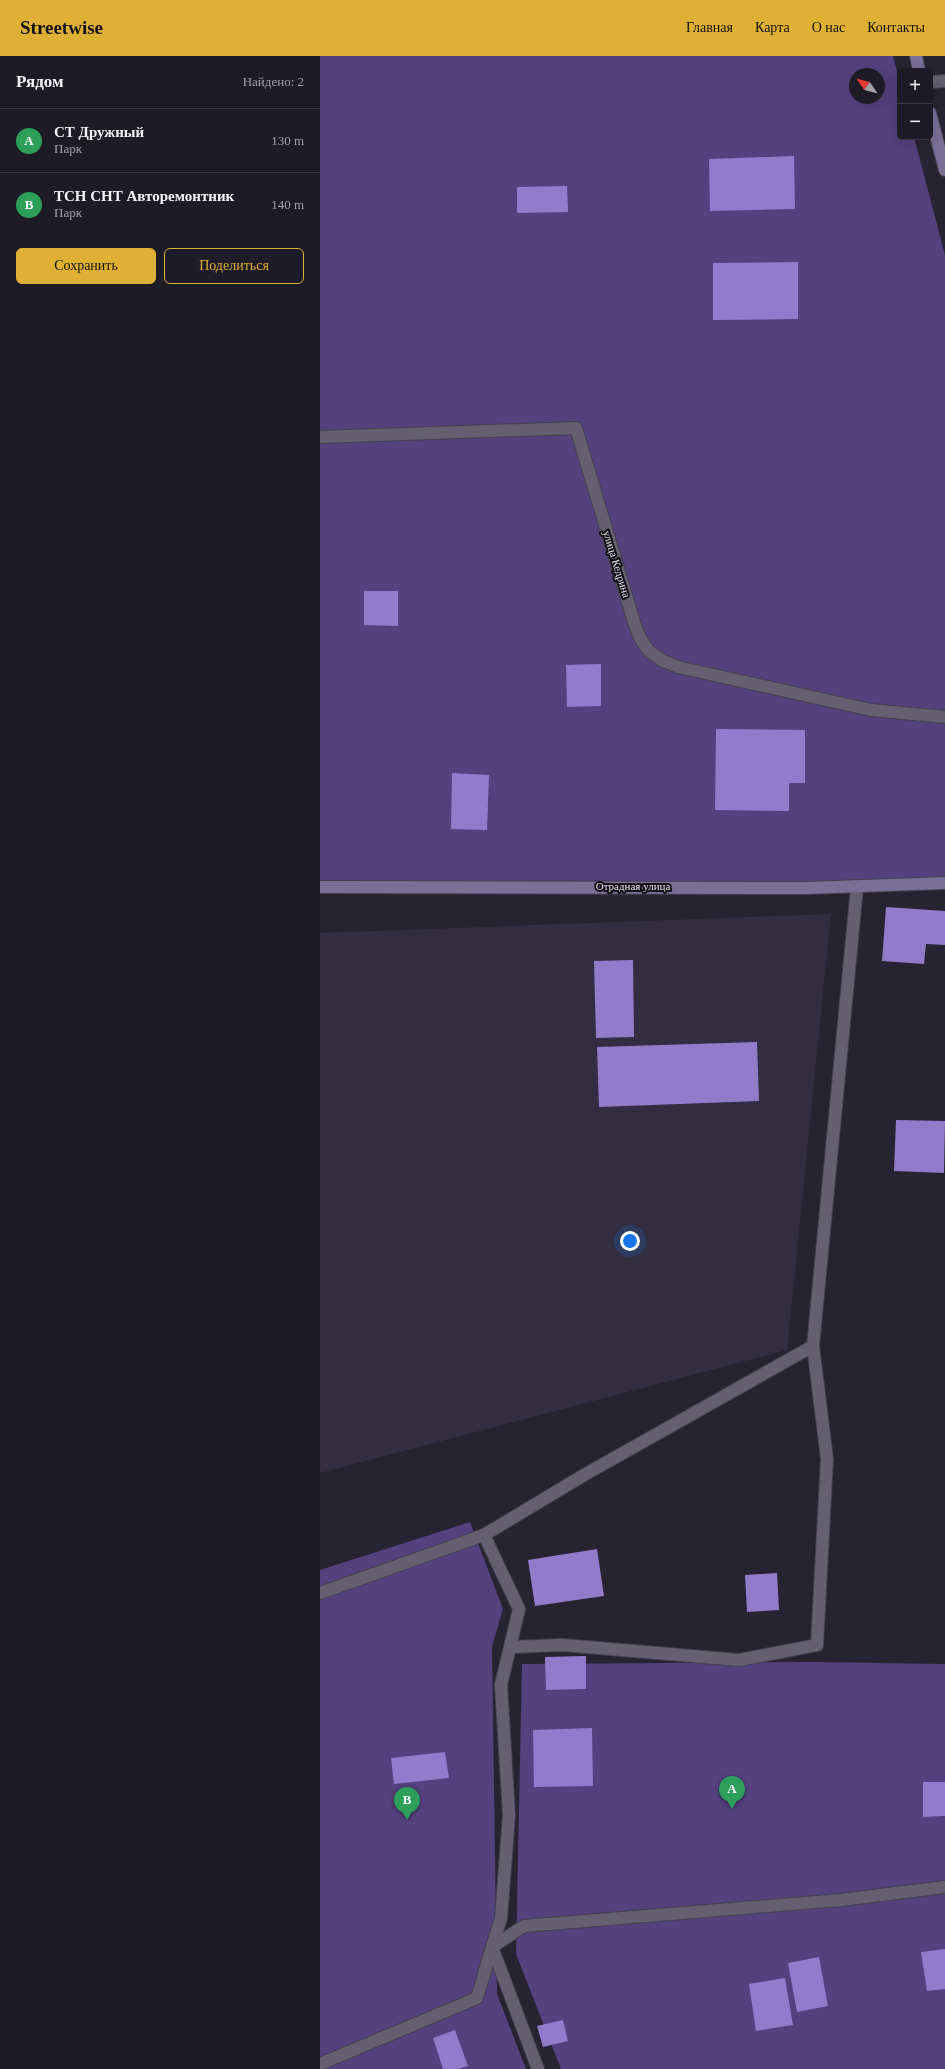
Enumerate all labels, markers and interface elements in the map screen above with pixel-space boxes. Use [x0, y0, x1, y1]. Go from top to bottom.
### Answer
text: Streetwise [20, 17, 103, 38]
text: Главная [686, 20, 733, 35]
text: Карта [755, 20, 790, 35]
text: О нас [812, 20, 845, 35]
text: Контакты [867, 20, 925, 35]
north arrow [849, 68, 885, 104]
map controls [897, 68, 933, 140]
button: + [897, 68, 933, 104]
text: Рядом [16, 72, 64, 91]
text: Найдено: 2 [243, 74, 304, 89]
button: − [897, 104, 933, 140]
text: СТ Дружный [54, 124, 144, 140]
text: A [24, 133, 34, 148]
text: 130 m [271, 133, 304, 148]
text: Парк [54, 141, 82, 156]
text: ТСН СНТ Авторемонтник [54, 188, 234, 204]
text: B [25, 197, 33, 212]
text: 140 m [271, 197, 304, 212]
text: Парк [54, 205, 82, 220]
button: Сохранить [16, 248, 156, 284]
button: Поделиться [164, 248, 304, 284]
street label: улица Кедрина [601, 529, 633, 599]
street label: Отрадная улица [596, 880, 670, 892]
your location [620, 1231, 640, 1251]
pin: A [719, 1776, 745, 1809]
pin: B [394, 1787, 420, 1820]

